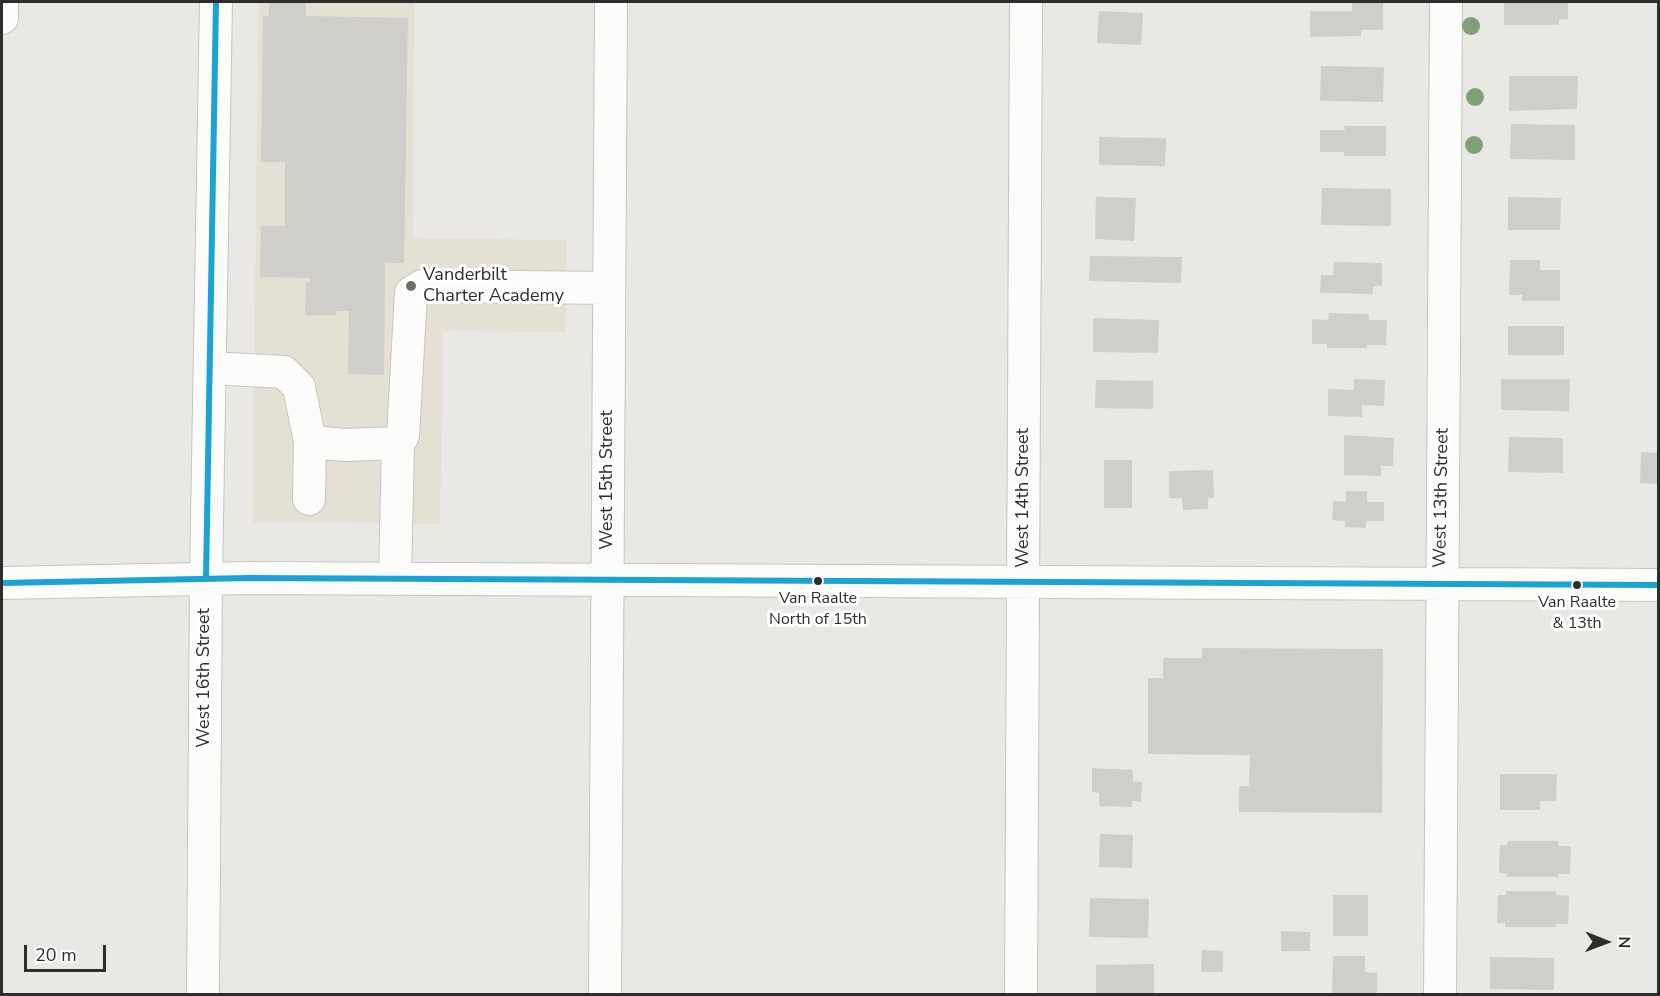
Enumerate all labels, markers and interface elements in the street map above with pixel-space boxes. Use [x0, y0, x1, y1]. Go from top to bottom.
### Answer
place label: Vanderbilt Charter Academy [423, 265, 564, 308]
marker: Vanderbilt Charter Academy [404, 279, 418, 293]
street label: West 15th Street [597, 410, 619, 550]
street label: West 14th Street [1013, 428, 1035, 568]
street label: West 13th Street [1430, 428, 1454, 568]
marker: Van Raalte North of 15th [812, 575, 824, 587]
marker: Van Raalte & 13th [1571, 579, 1583, 591]
place label: Van Raalte North of 15th [769, 589, 867, 627]
place label: Van Raalte & 13th [1538, 593, 1616, 631]
street label: West 16th Street [194, 608, 216, 748]
north arrow [1576, 912, 1636, 972]
scale bar [27, 933, 110, 971]
text: N [1613, 936, 1635, 948]
text: 20 m [35, 943, 77, 967]

